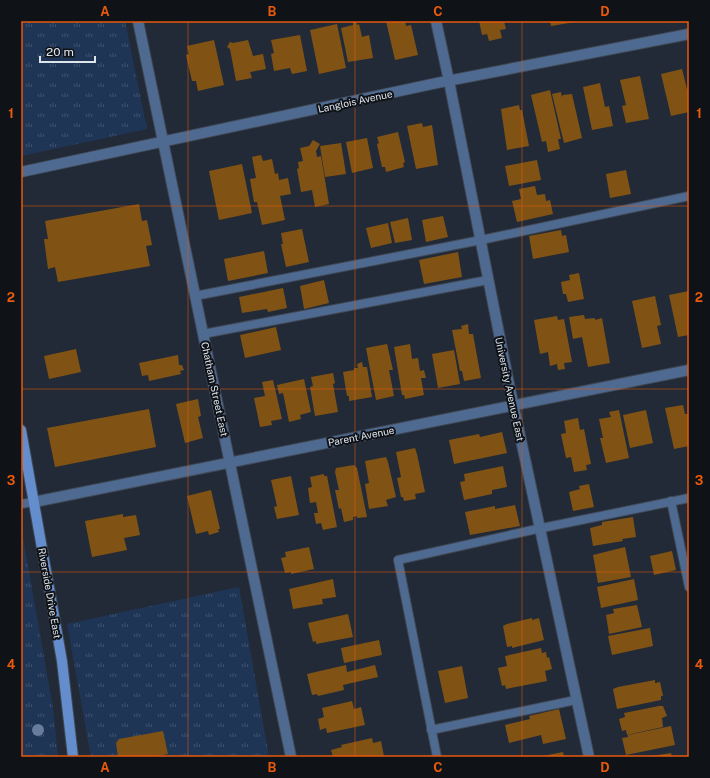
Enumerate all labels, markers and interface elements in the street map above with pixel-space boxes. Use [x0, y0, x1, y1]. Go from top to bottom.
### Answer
text: A [100, 4, 110, 19]
text: B [268, 4, 277, 19]
text: C [433, 4, 443, 19]
text: D [600, 4, 610, 19]
scale bar [40, 38, 95, 64]
text: 20 m [46, 45, 74, 59]
street label: Langlois Avenue [317, 87, 394, 115]
text: 1 [8, 106, 14, 121]
text: 1 [696, 106, 702, 121]
text: 2 [7, 290, 15, 305]
text: 2 [695, 290, 703, 305]
street label: University Avenue East [493, 336, 527, 442]
street label: Chatham Street East [199, 341, 231, 437]
street label: Parent Avenue [327, 424, 396, 448]
text: 3 [7, 473, 16, 488]
text: 3 [695, 473, 704, 488]
street label: Riverside Drive East [36, 547, 64, 639]
text: 4 [7, 657, 16, 672]
text: 4 [695, 657, 704, 672]
text: A [100, 760, 110, 775]
text: B [268, 760, 277, 775]
text: C [433, 760, 443, 775]
text: D [600, 760, 610, 775]

